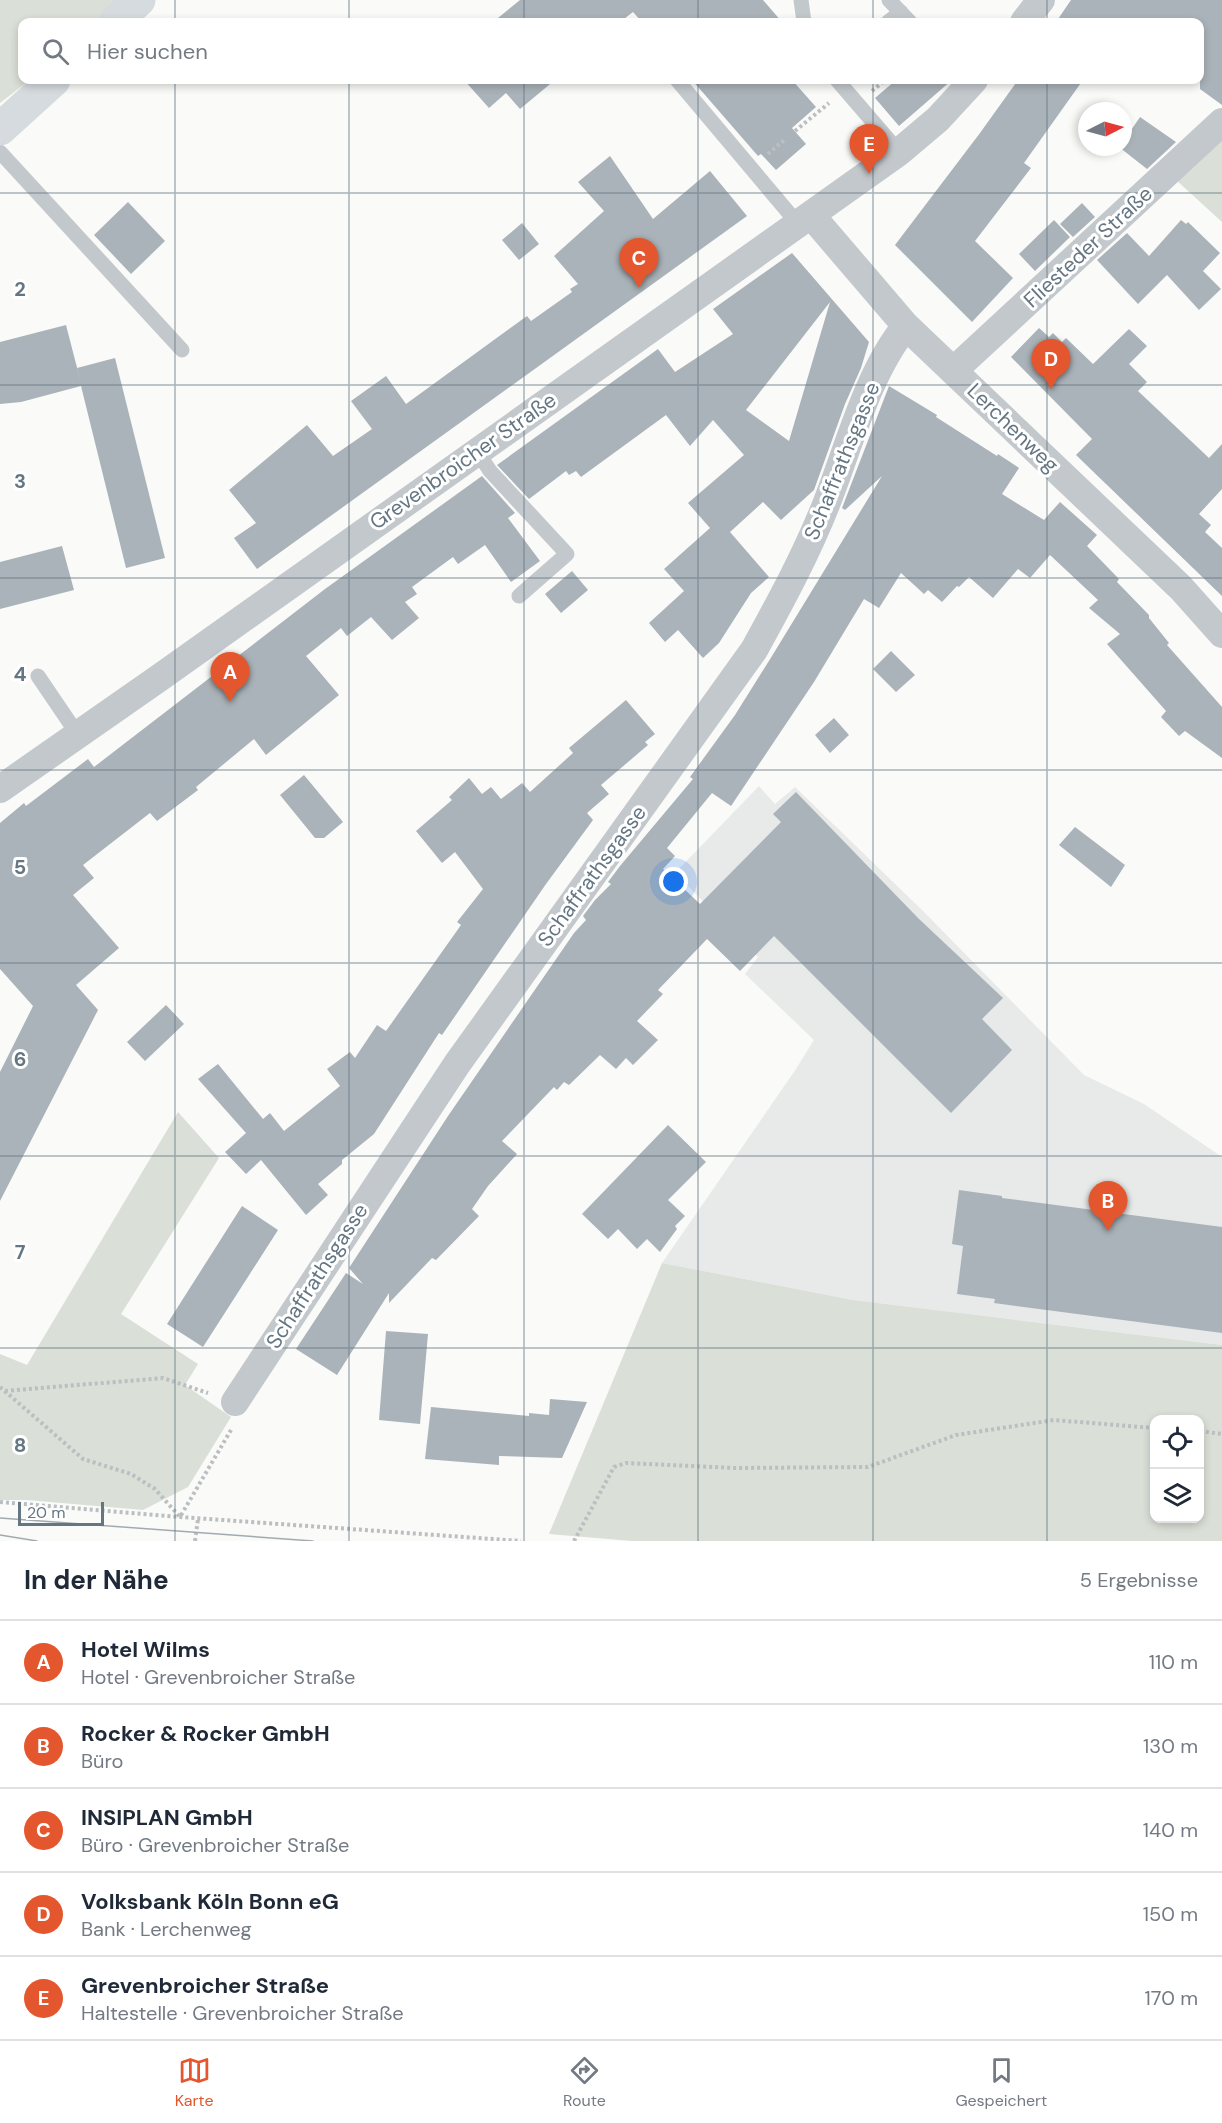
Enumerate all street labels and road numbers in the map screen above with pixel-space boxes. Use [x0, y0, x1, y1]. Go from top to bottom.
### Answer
street label: Fliesteder Straße [1018, 180, 1158, 314]
street label: Lerchenweg [961, 377, 1065, 479]
street label: Schaffrathsgasse [798, 378, 886, 544]
street label: Grevenbroicher Straße [364, 386, 562, 536]
street label: Schaffrathsgasse [531, 800, 653, 952]
street label: Schaffrathsgasse [260, 1198, 374, 1354]

